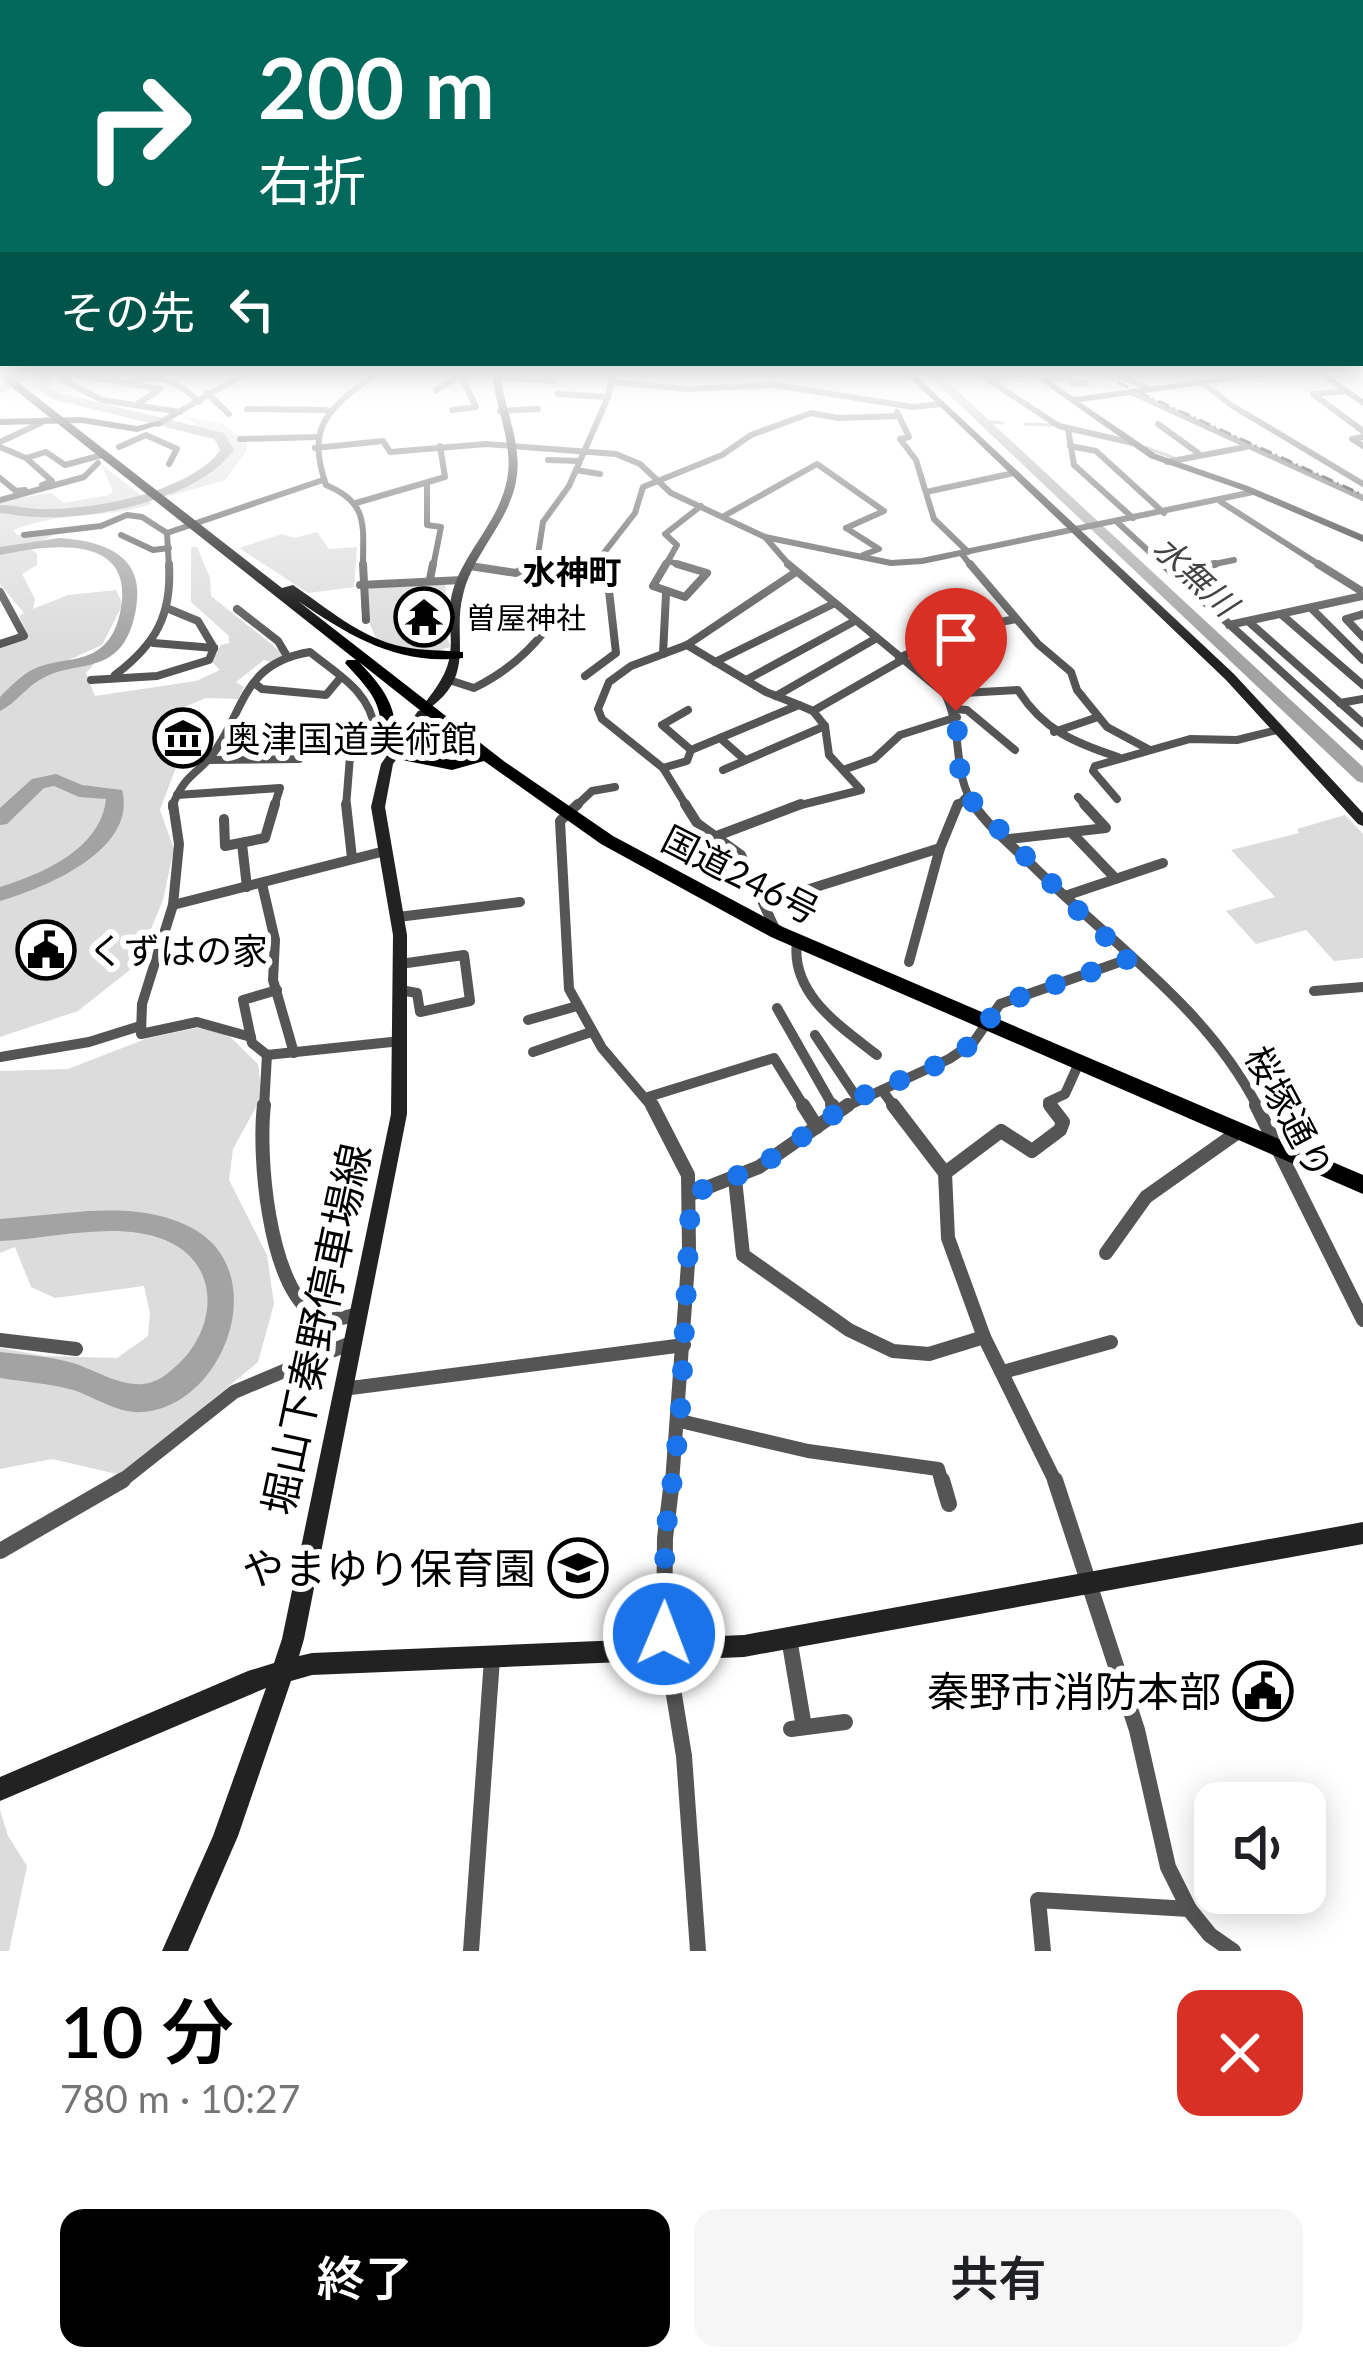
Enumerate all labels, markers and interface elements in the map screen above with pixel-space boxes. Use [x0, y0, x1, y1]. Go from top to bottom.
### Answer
text: 200 m [258, 36, 495, 137]
icon: right [60, 48, 216, 204]
text: 右折 [258, 148, 366, 213]
icon: left [219, 276, 285, 342]
text: その先 [60, 285, 195, 339]
water label: 水無川 [1146, 527, 1248, 625]
district label: 水神町 [523, 551, 622, 591]
temple icon: 曽屋神社 [393, 586, 455, 648]
pin [905, 588, 1007, 711]
place label: 曽屋神社 [466, 599, 586, 635]
icon: arrive [923, 606, 989, 672]
museum icon: 奥津国道美術館 [152, 707, 214, 769]
place label: 奥津国道美術館 [225, 716, 477, 760]
street label: 国道246号 [655, 816, 827, 932]
public building icon: くずはの家 [15, 919, 77, 981]
place label: くずはの家 [88, 928, 268, 972]
street label: 桜塚通り [1237, 1038, 1343, 1186]
street label: 堀山下秦野停車場線 [252, 1139, 380, 1519]
school or university icon: やまゆり保育園 [547, 1537, 609, 1599]
place label: やまゆり保育園 [242, 1543, 536, 1593]
position arrow [601, 1571, 727, 1697]
public building icon: 秦野市消防本部 [1232, 1660, 1294, 1722]
place label: 秦野市消防本部 [927, 1666, 1221, 1716]
map controls [1194, 1782, 1326, 1914]
button: sound [1194, 1782, 1326, 1914]
text: 10 分 [60, 1987, 233, 2073]
button: close [1177, 1990, 1303, 2116]
text: 780 m · 10:27 [60, 2075, 300, 2121]
button: 終了 [60, 2209, 670, 2347]
button: 共有 [694, 2209, 1303, 2347]

